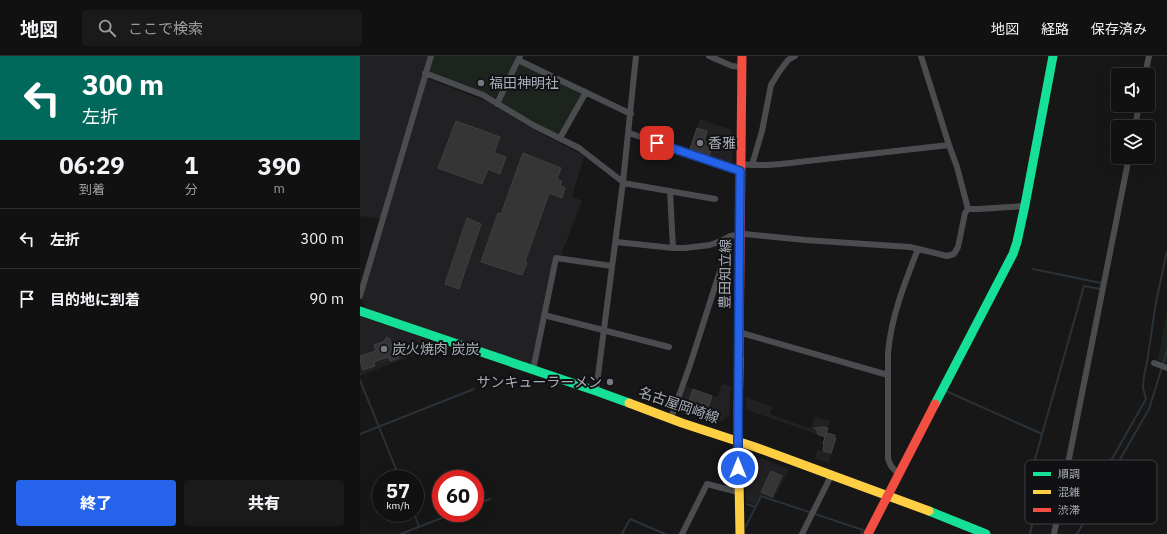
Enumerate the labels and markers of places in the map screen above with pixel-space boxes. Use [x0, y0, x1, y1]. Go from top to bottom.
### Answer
place label: 福田神明社 [489, 74, 559, 92]
marker: 福田神明社 [476, 78, 486, 88]
pin [640, 126, 674, 160]
place label: 香雅 [708, 134, 736, 152]
marker: 香雅 [695, 138, 705, 148]
place label: 炭火焼肉 炭炭 [392, 340, 479, 358]
marker: 炭火焼肉 炭炭 [379, 344, 389, 354]
place label: サンキューラーメン [477, 373, 602, 391]
marker: サンキューラーメン [605, 377, 615, 387]

